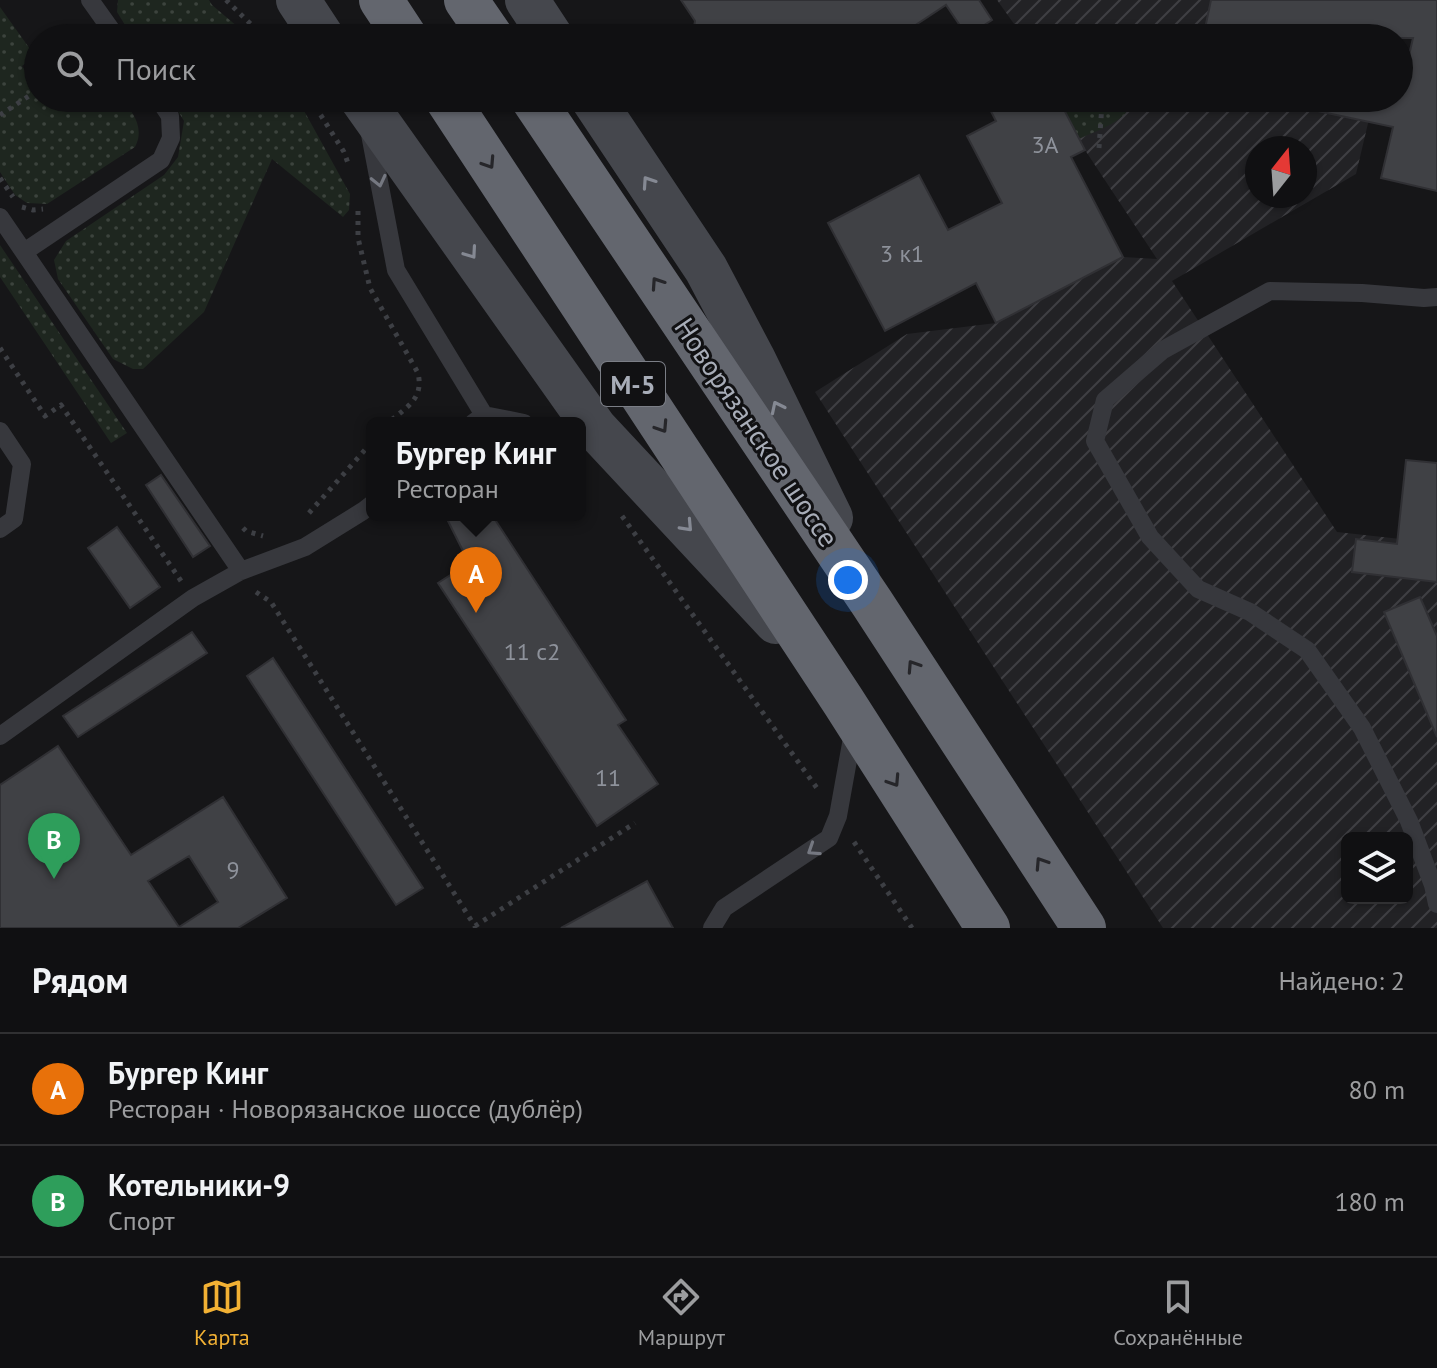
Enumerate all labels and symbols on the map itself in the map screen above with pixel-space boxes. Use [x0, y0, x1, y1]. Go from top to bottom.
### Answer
house number: 3А [1031, 129, 1059, 160]
north arrow [1245, 136, 1317, 208]
one-way arrow [479, 155, 494, 169]
one-way arrow [370, 173, 387, 187]
one-way arrow [642, 176, 657, 190]
house number: 3 к1 [880, 238, 924, 269]
one-way arrow [461, 244, 476, 259]
one-way arrow [651, 277, 666, 291]
street label: Новорязанское шоссе [666, 310, 848, 554]
road number: М-5 [601, 362, 665, 406]
one-way arrow [771, 400, 787, 415]
one-way arrow [652, 419, 667, 433]
one-way arrow [677, 517, 692, 531]
pin: A [450, 547, 502, 613]
your location [828, 560, 868, 600]
house number: 11 с2 [504, 636, 560, 667]
one-way arrow [908, 660, 923, 674]
house number: 11 [595, 762, 621, 793]
one-way arrow [885, 773, 900, 787]
pin: B [28, 813, 80, 879]
one-way arrow [807, 841, 821, 856]
house number: 9 [226, 854, 240, 885]
one-way arrow [1036, 857, 1051, 871]

